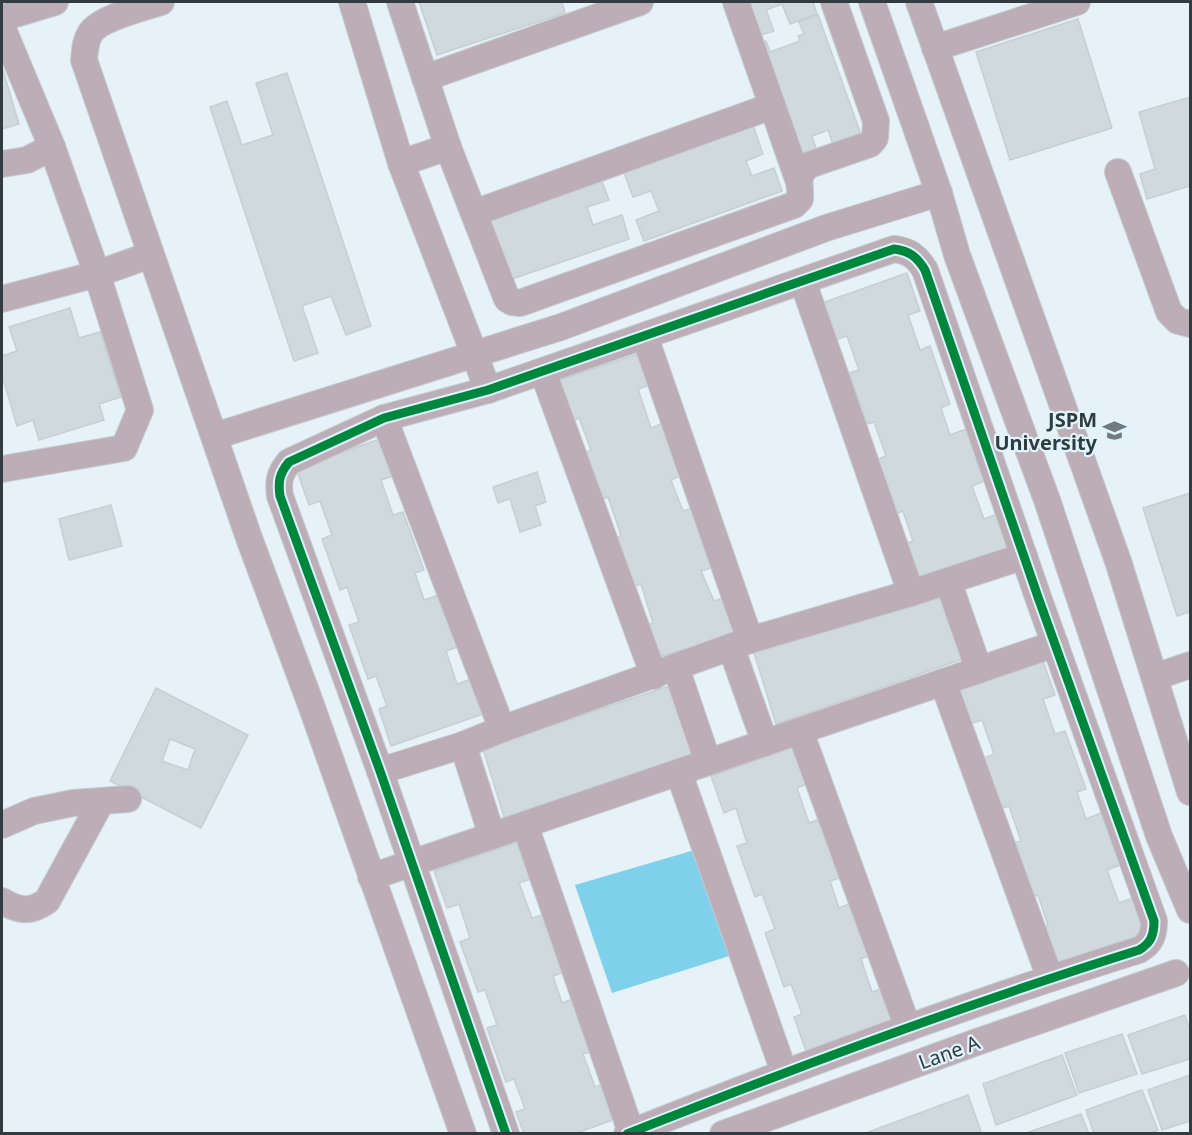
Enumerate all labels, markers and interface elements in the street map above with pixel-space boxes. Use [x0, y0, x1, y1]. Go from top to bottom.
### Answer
place label: JSPM University [994, 406, 1098, 456]
school or university icon: JSPM University [1102, 418, 1128, 444]
street label: Lane A [915, 1028, 984, 1076]

